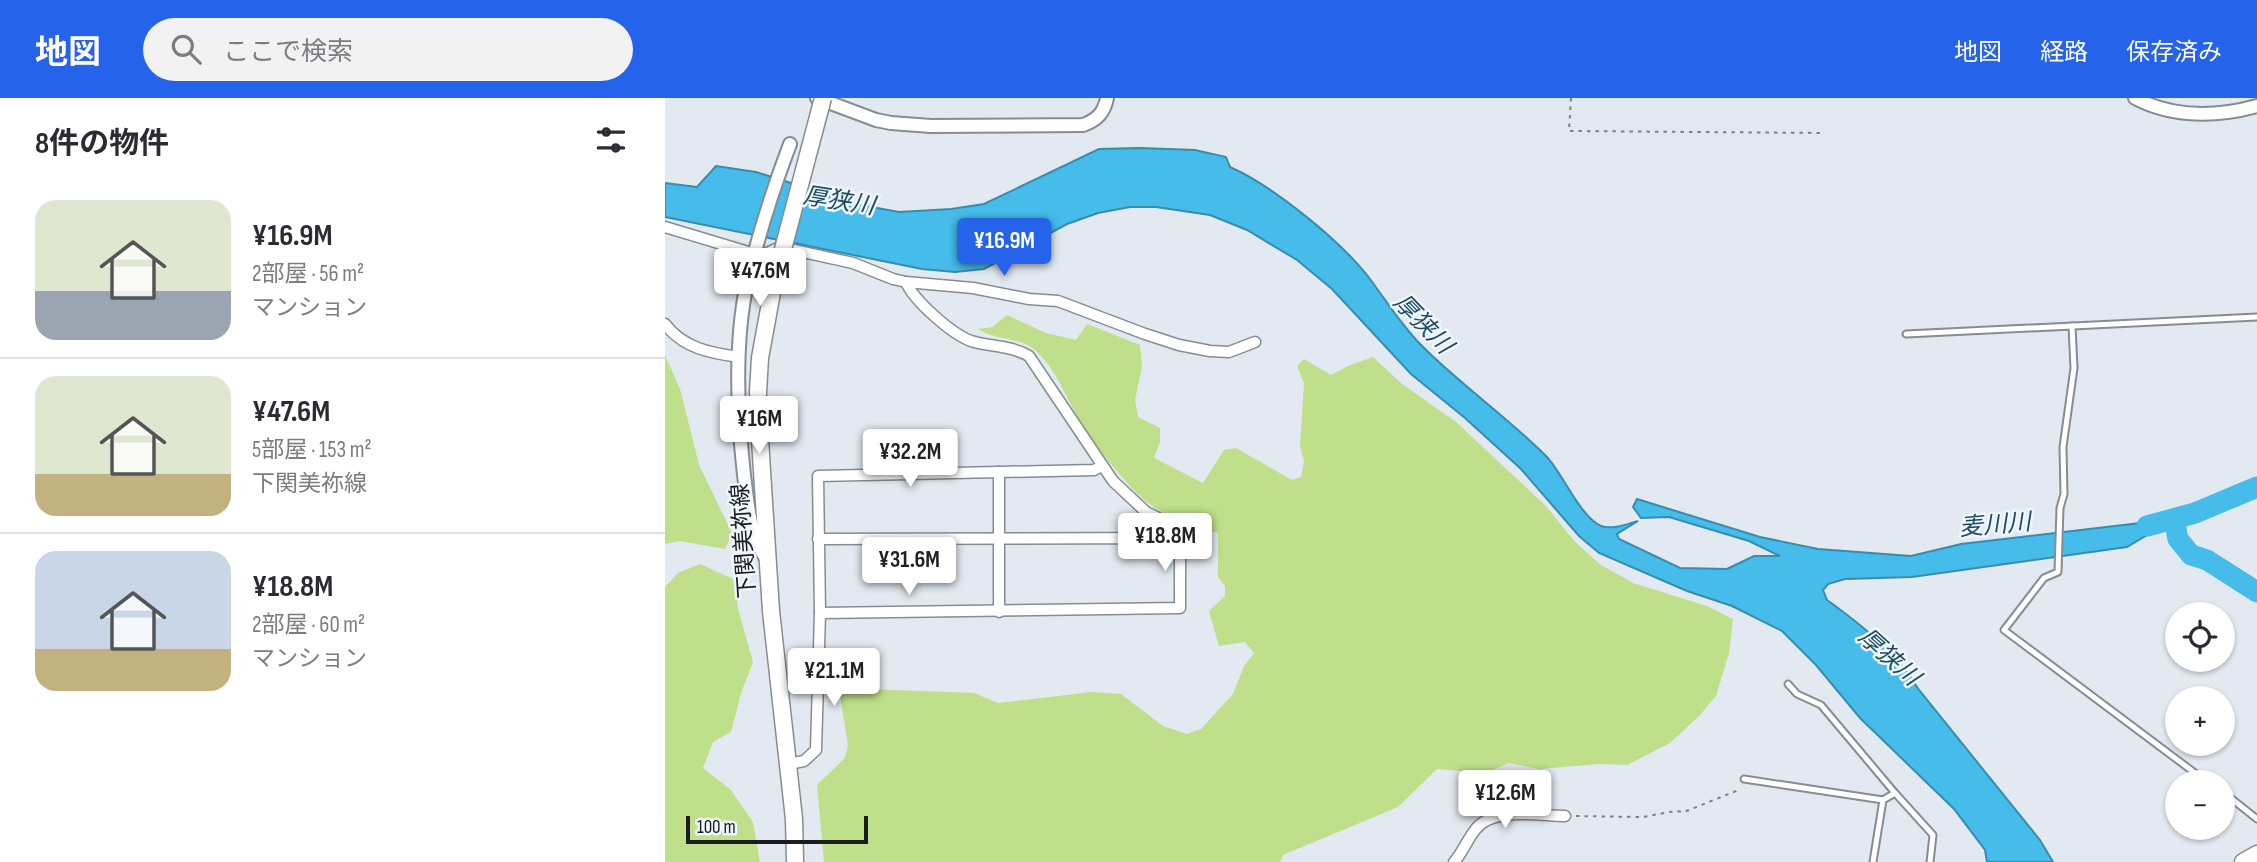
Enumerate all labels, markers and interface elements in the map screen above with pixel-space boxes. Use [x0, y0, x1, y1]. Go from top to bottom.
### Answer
search box [143, 18, 633, 81]
icon: search [167, 30, 205, 68]
text: 地図 [35, 33, 101, 73]
text: ここで検索 [223, 37, 353, 68]
text: 地図 [1954, 38, 2002, 67]
text: 経路 [2040, 38, 2088, 67]
text: 保存済み [2126, 38, 2222, 67]
icon: filters [592, 121, 630, 159]
text: 8件の物件 [35, 126, 169, 162]
water label: 厚狭川 [801, 181, 880, 221]
text: ¥16.9M [252, 218, 332, 254]
pin: ¥16.9M [947, 218, 1061, 278]
text: ¥16.9M [973, 227, 1035, 255]
icon: home [91, 228, 175, 312]
pin: ¥47.6M [703, 248, 817, 308]
text: ¥47.6M [730, 257, 790, 285]
text: 2部屋 · 56 m² [252, 260, 364, 288]
water label: 厚狭川 [1388, 288, 1461, 362]
text: マンション [252, 294, 367, 322]
text: ¥47.6M [252, 394, 330, 430]
pin: ¥16M [718, 396, 800, 456]
icon: home [91, 404, 175, 488]
text: ¥16M [736, 405, 782, 433]
pin: ¥32.2M [853, 430, 967, 489]
text: 5部屋 · 153 m² [252, 436, 372, 464]
text: ¥32.2M [879, 438, 941, 466]
text: 下関美祢線 [252, 470, 367, 498]
street label: 下関美祢線 [726, 483, 762, 599]
water label: 麦川川 [1958, 507, 2035, 543]
pin: ¥18.8M [1108, 514, 1222, 573]
text: ¥18.8M [1134, 522, 1196, 550]
pin: ¥31.6M [852, 538, 966, 597]
text: ¥31.6M [878, 546, 940, 574]
text: ¥18.8M [252, 569, 333, 605]
icon: home [91, 579, 175, 663]
map controls [2165, 602, 2235, 840]
button: locate [2165, 602, 2235, 672]
text: 2部屋 · 60 m² [252, 611, 365, 639]
water label: 厚狭川 [1853, 622, 1928, 694]
text: マンション [252, 645, 367, 673]
pin: ¥21.1M [777, 648, 891, 708]
text: ¥21.1M [804, 657, 864, 685]
button: + [2165, 686, 2235, 756]
pin: ¥12.6M [1448, 770, 1562, 830]
button: − [2165, 770, 2235, 840]
text: ¥12.6M [1474, 779, 1536, 807]
scale bar [686, 813, 868, 845]
text: 100 m [697, 816, 736, 839]

